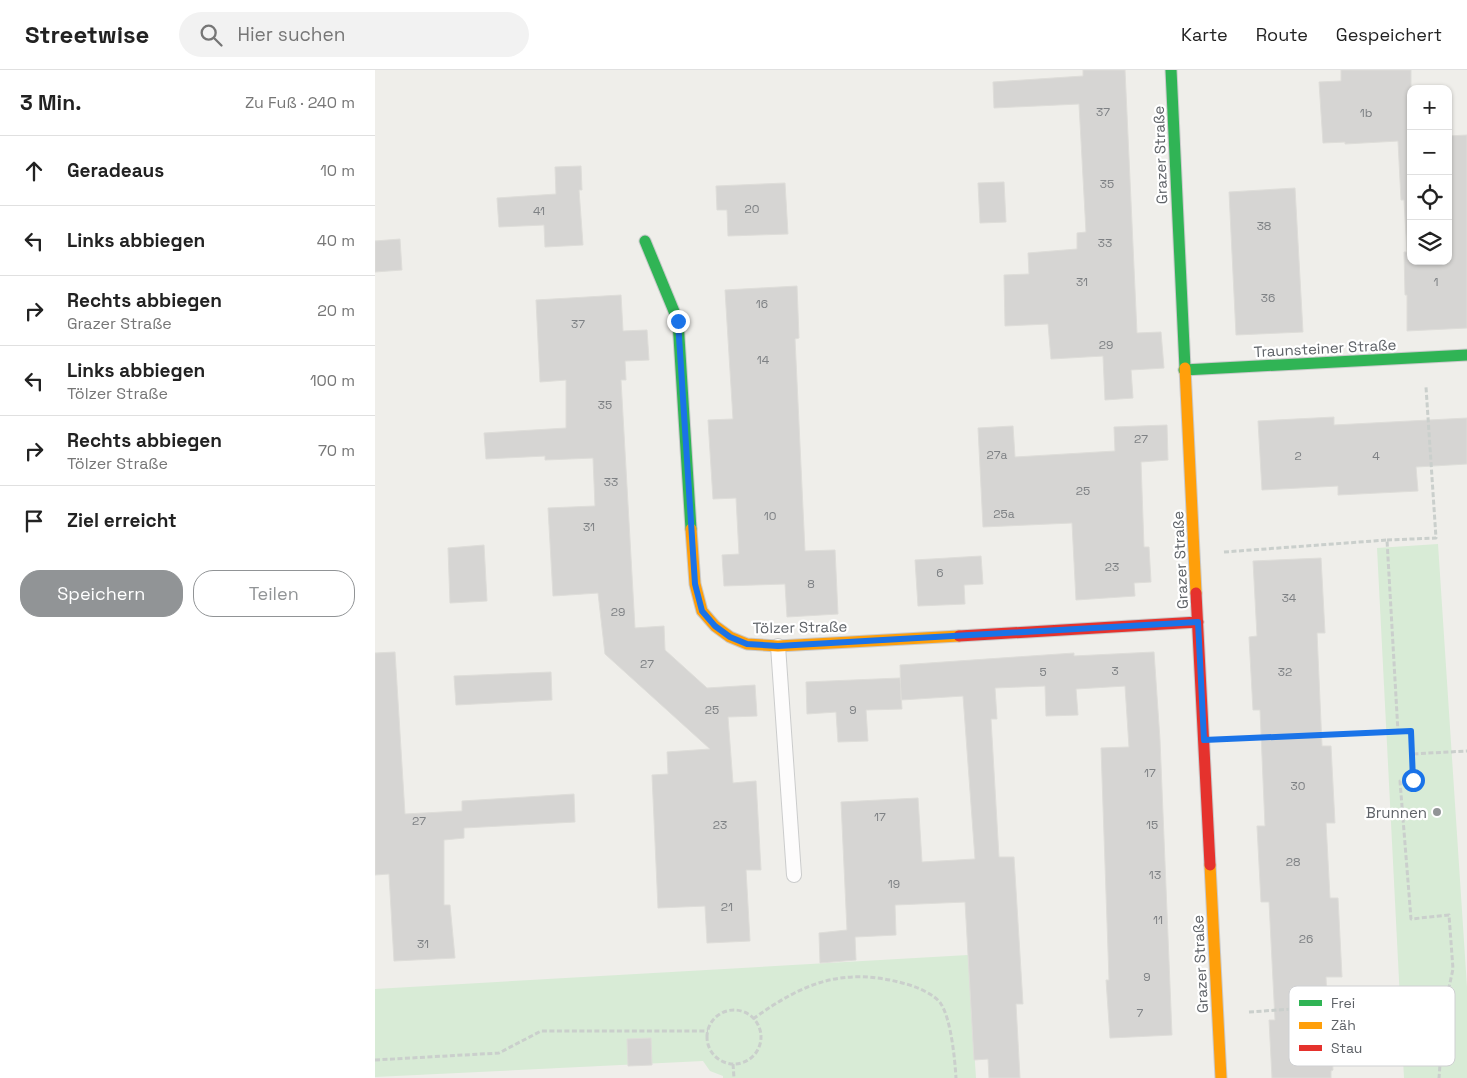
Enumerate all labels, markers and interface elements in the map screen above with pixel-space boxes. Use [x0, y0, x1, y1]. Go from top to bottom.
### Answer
search box [179, 12, 529, 57]
text: Streetwise [25, 19, 149, 50]
icon: search [197, 21, 225, 49]
text: Hier suchen [237, 22, 345, 47]
text: Karte [1181, 23, 1228, 46]
text: Route [1256, 23, 1308, 46]
text: Gespeichert [1336, 23, 1442, 46]
map controls [1407, 85, 1452, 265]
button: + [1407, 85, 1452, 130]
text: 3 Min. [20, 89, 81, 116]
text: Zu Fuß · 240 m [245, 92, 355, 113]
house number: 37 [1096, 104, 1110, 120]
street label: Grazer Straße [1149, 105, 1171, 204]
house number: 1b [1360, 105, 1373, 121]
button: − [1407, 130, 1452, 175]
icon: ahead [20, 157, 48, 185]
text: Geradeaus [67, 158, 164, 183]
text: 10 m [320, 160, 355, 181]
button: locate [1407, 175, 1452, 220]
house number: 35 [1100, 176, 1114, 192]
house number: 20 [745, 201, 759, 217]
house number: 41 [533, 203, 545, 219]
house number: 38 [1257, 218, 1271, 234]
button: layers [1407, 220, 1452, 265]
icon: left [20, 227, 48, 255]
text: Links abbiegen [67, 228, 205, 253]
text: 40 m [317, 230, 355, 251]
house number: 33 [1098, 235, 1112, 251]
house number: 31 [1076, 274, 1088, 290]
house number: 1 [1433, 274, 1439, 290]
text: Rechts abbiegen [67, 288, 222, 313]
house number: 36 [1261, 290, 1275, 306]
house number: 16 [756, 296, 768, 312]
icon: right [20, 297, 48, 325]
text: 20 m [317, 300, 355, 321]
route end [667, 310, 690, 333]
text: Grazer Straße [67, 313, 172, 334]
house number: 37 [571, 316, 585, 332]
street label: Traunsteiner Straße [1253, 335, 1397, 361]
house number: 29 [1099, 337, 1113, 353]
house number: 14 [757, 352, 770, 368]
text: Links abbiegen [67, 358, 205, 383]
icon: left [20, 367, 48, 395]
text: 100 m [310, 370, 355, 391]
text: Tölzer Straße [67, 383, 168, 404]
house number: 35 [598, 397, 612, 413]
text: Rechts abbiegen [67, 428, 222, 453]
house number: 27 [1134, 431, 1148, 447]
icon: right [20, 437, 48, 465]
text: 70 m [318, 440, 355, 461]
house number: 27a [987, 447, 1008, 463]
house number: 2 [1294, 448, 1302, 464]
house number: 4 [1372, 448, 1380, 464]
text: Tölzer Straße [67, 453, 168, 474]
house number: 33 [604, 474, 618, 490]
house number: 25 [1076, 483, 1090, 499]
house number: 25a [993, 506, 1015, 522]
icon: arrive [20, 507, 48, 535]
text: Ziel erreicht [67, 508, 177, 533]
house number: 10 [764, 508, 776, 524]
street label: Grazer Straße [1168, 510, 1192, 610]
house number: 31 [583, 519, 595, 535]
house number: 23 [1105, 559, 1119, 575]
house number: 6 [936, 565, 944, 581]
button: Speichern [20, 570, 183, 617]
button: Teilen [193, 570, 355, 617]
house number: 8 [807, 576, 815, 592]
house number: 34 [1282, 590, 1297, 606]
house number: 29 [611, 604, 625, 620]
street label: Tölzer Straße [753, 617, 848, 637]
house number: 27 [640, 656, 654, 672]
house number: 3 [1111, 663, 1119, 679]
house number: 5 [1039, 664, 1047, 680]
house number: 32 [1278, 664, 1292, 680]
house number: 25 [705, 702, 719, 718]
house number: 9 [849, 702, 857, 718]
house number: 17 [1144, 765, 1156, 781]
route start [1402, 769, 1425, 792]
house number: 30 [1291, 778, 1305, 794]
place label: Brunnen [1366, 803, 1427, 822]
marker: Brunnen [1431, 806, 1443, 818]
house number: 17 [874, 809, 886, 825]
house number: 27 [412, 813, 426, 829]
house number: 23 [713, 817, 727, 833]
house number: 15 [1146, 817, 1158, 833]
house number: 28 [1286, 854, 1300, 870]
house number: 13 [1149, 867, 1161, 883]
house number: 19 [888, 876, 900, 892]
house number: 21 [721, 899, 733, 915]
house number: 11 [1153, 912, 1163, 928]
street label: Grazer Straße [1188, 914, 1212, 1014]
house number: 26 [1299, 931, 1313, 947]
house number: 31 [417, 936, 429, 952]
house number: 9 [1143, 969, 1151, 985]
legend [1289, 986, 1455, 1066]
text: Frei [1331, 994, 1355, 1012]
house number: 7 [1137, 1005, 1144, 1021]
text: Zäh [1331, 1016, 1356, 1034]
text: Stau [1331, 1039, 1362, 1057]

